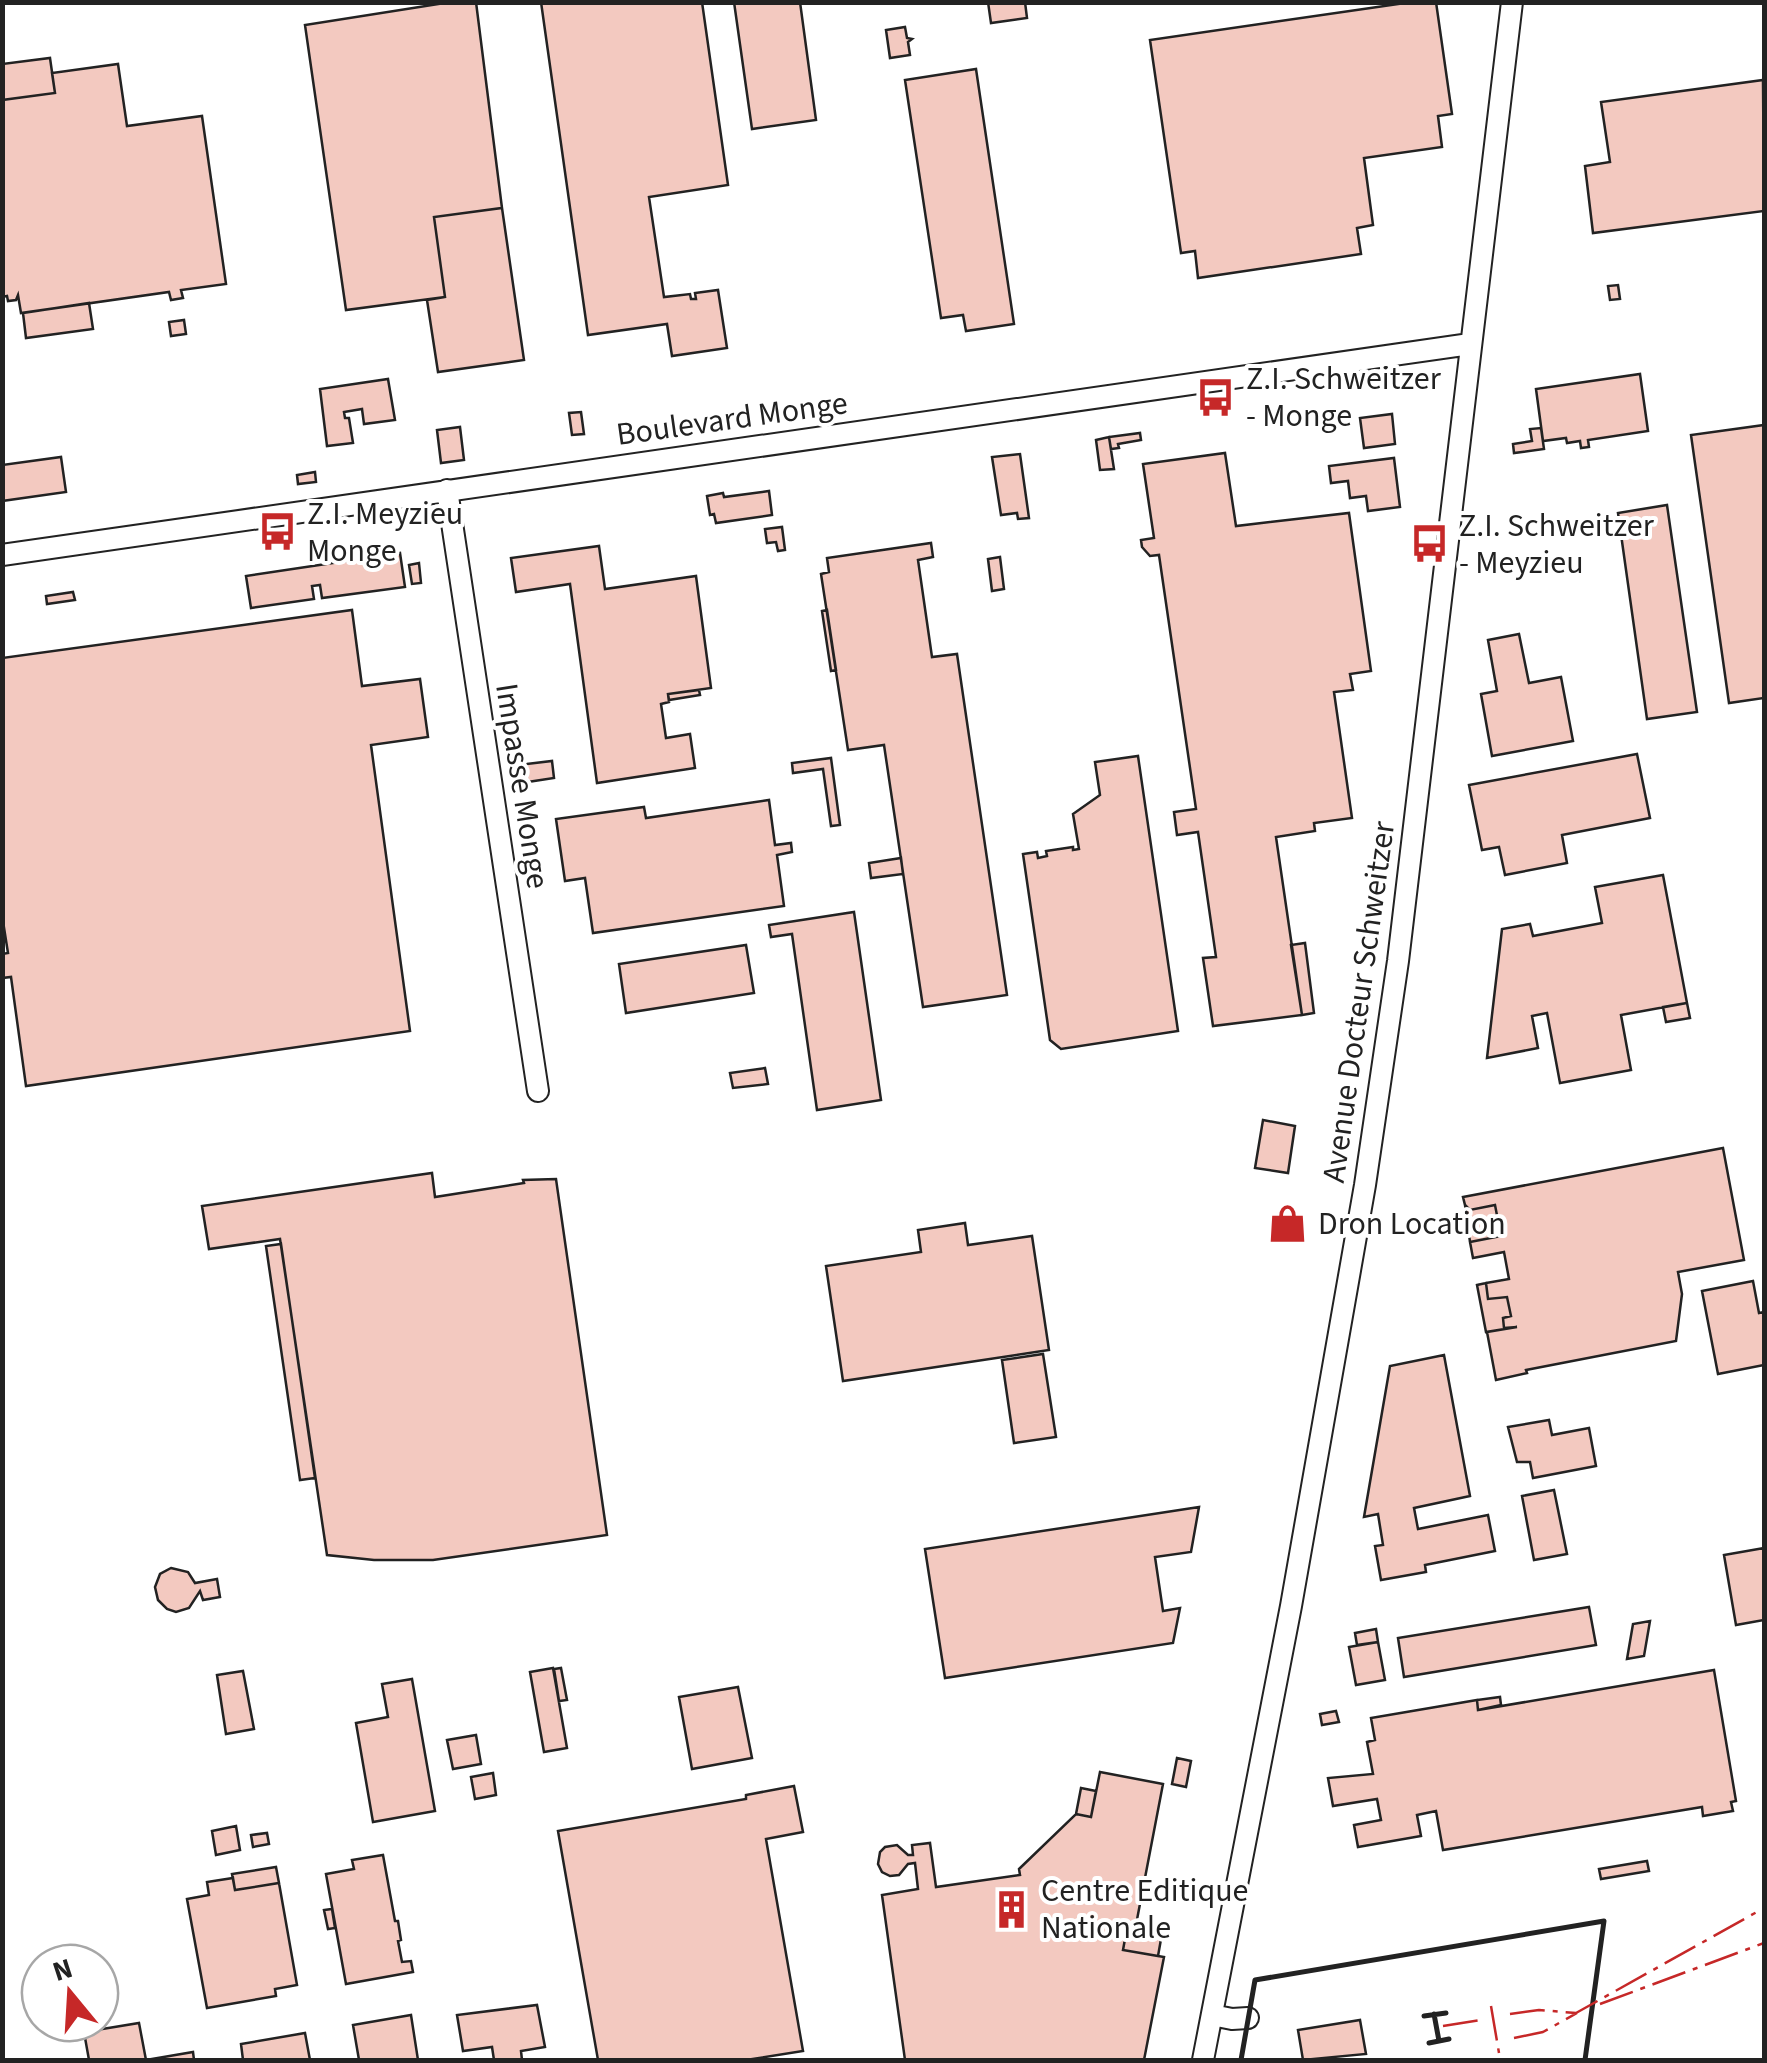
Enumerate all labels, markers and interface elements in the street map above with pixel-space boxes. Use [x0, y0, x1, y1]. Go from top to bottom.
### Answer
place label: Z.I. Schweitzer - Monge [1246, 356, 1442, 439]
bus stop icon: Z.I. Schweitzer - Monge [1195, 376, 1237, 418]
street label: Boulevard Monge [614, 380, 850, 458]
place label: Z.I. Meyzieu Monge [307, 491, 463, 574]
place label: Z.I. Schweitzer - Meyzieu [1459, 503, 1655, 586]
bus stop icon: Z.I. Meyzieu Monge [256, 511, 298, 553]
bus stop icon: Z.I. Schweitzer - Meyzieu [1408, 523, 1450, 565]
street label: Impasse Monge [483, 680, 561, 892]
street label: Avenue Docteur Schweitzer [1311, 818, 1407, 1186]
place label: Dron Location [1318, 1201, 1506, 1247]
shop icon: Dron Location [1267, 1203, 1309, 1245]
place label: Centre Editique Nationale [1041, 1868, 1248, 1951]
building icon: Centre Editique Nationale [990, 1888, 1032, 1930]
north arrow [20, 1943, 120, 2043]
text: N [48, 1948, 78, 1992]

